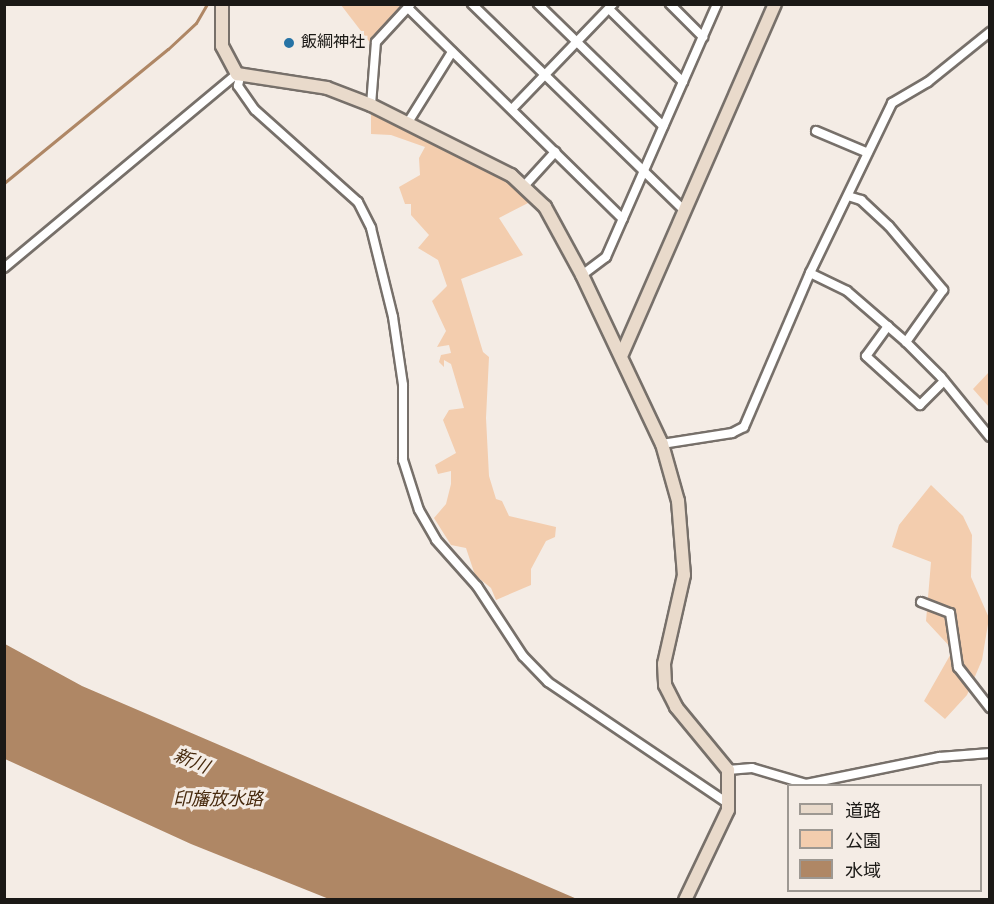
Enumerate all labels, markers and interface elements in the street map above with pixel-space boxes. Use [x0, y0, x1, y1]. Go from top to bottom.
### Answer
place label: 飯綱神社 [301, 33, 365, 53]
marker: 飯綱神社 [282, 36, 296, 50]
water label: 新川 [170, 745, 212, 779]
legend [787, 784, 982, 892]
water label: 印旛放水路 [173, 789, 263, 811]
text: 道路 [845, 801, 881, 822]
text: 公園 [845, 831, 881, 852]
text: 水域 [845, 861, 881, 882]

